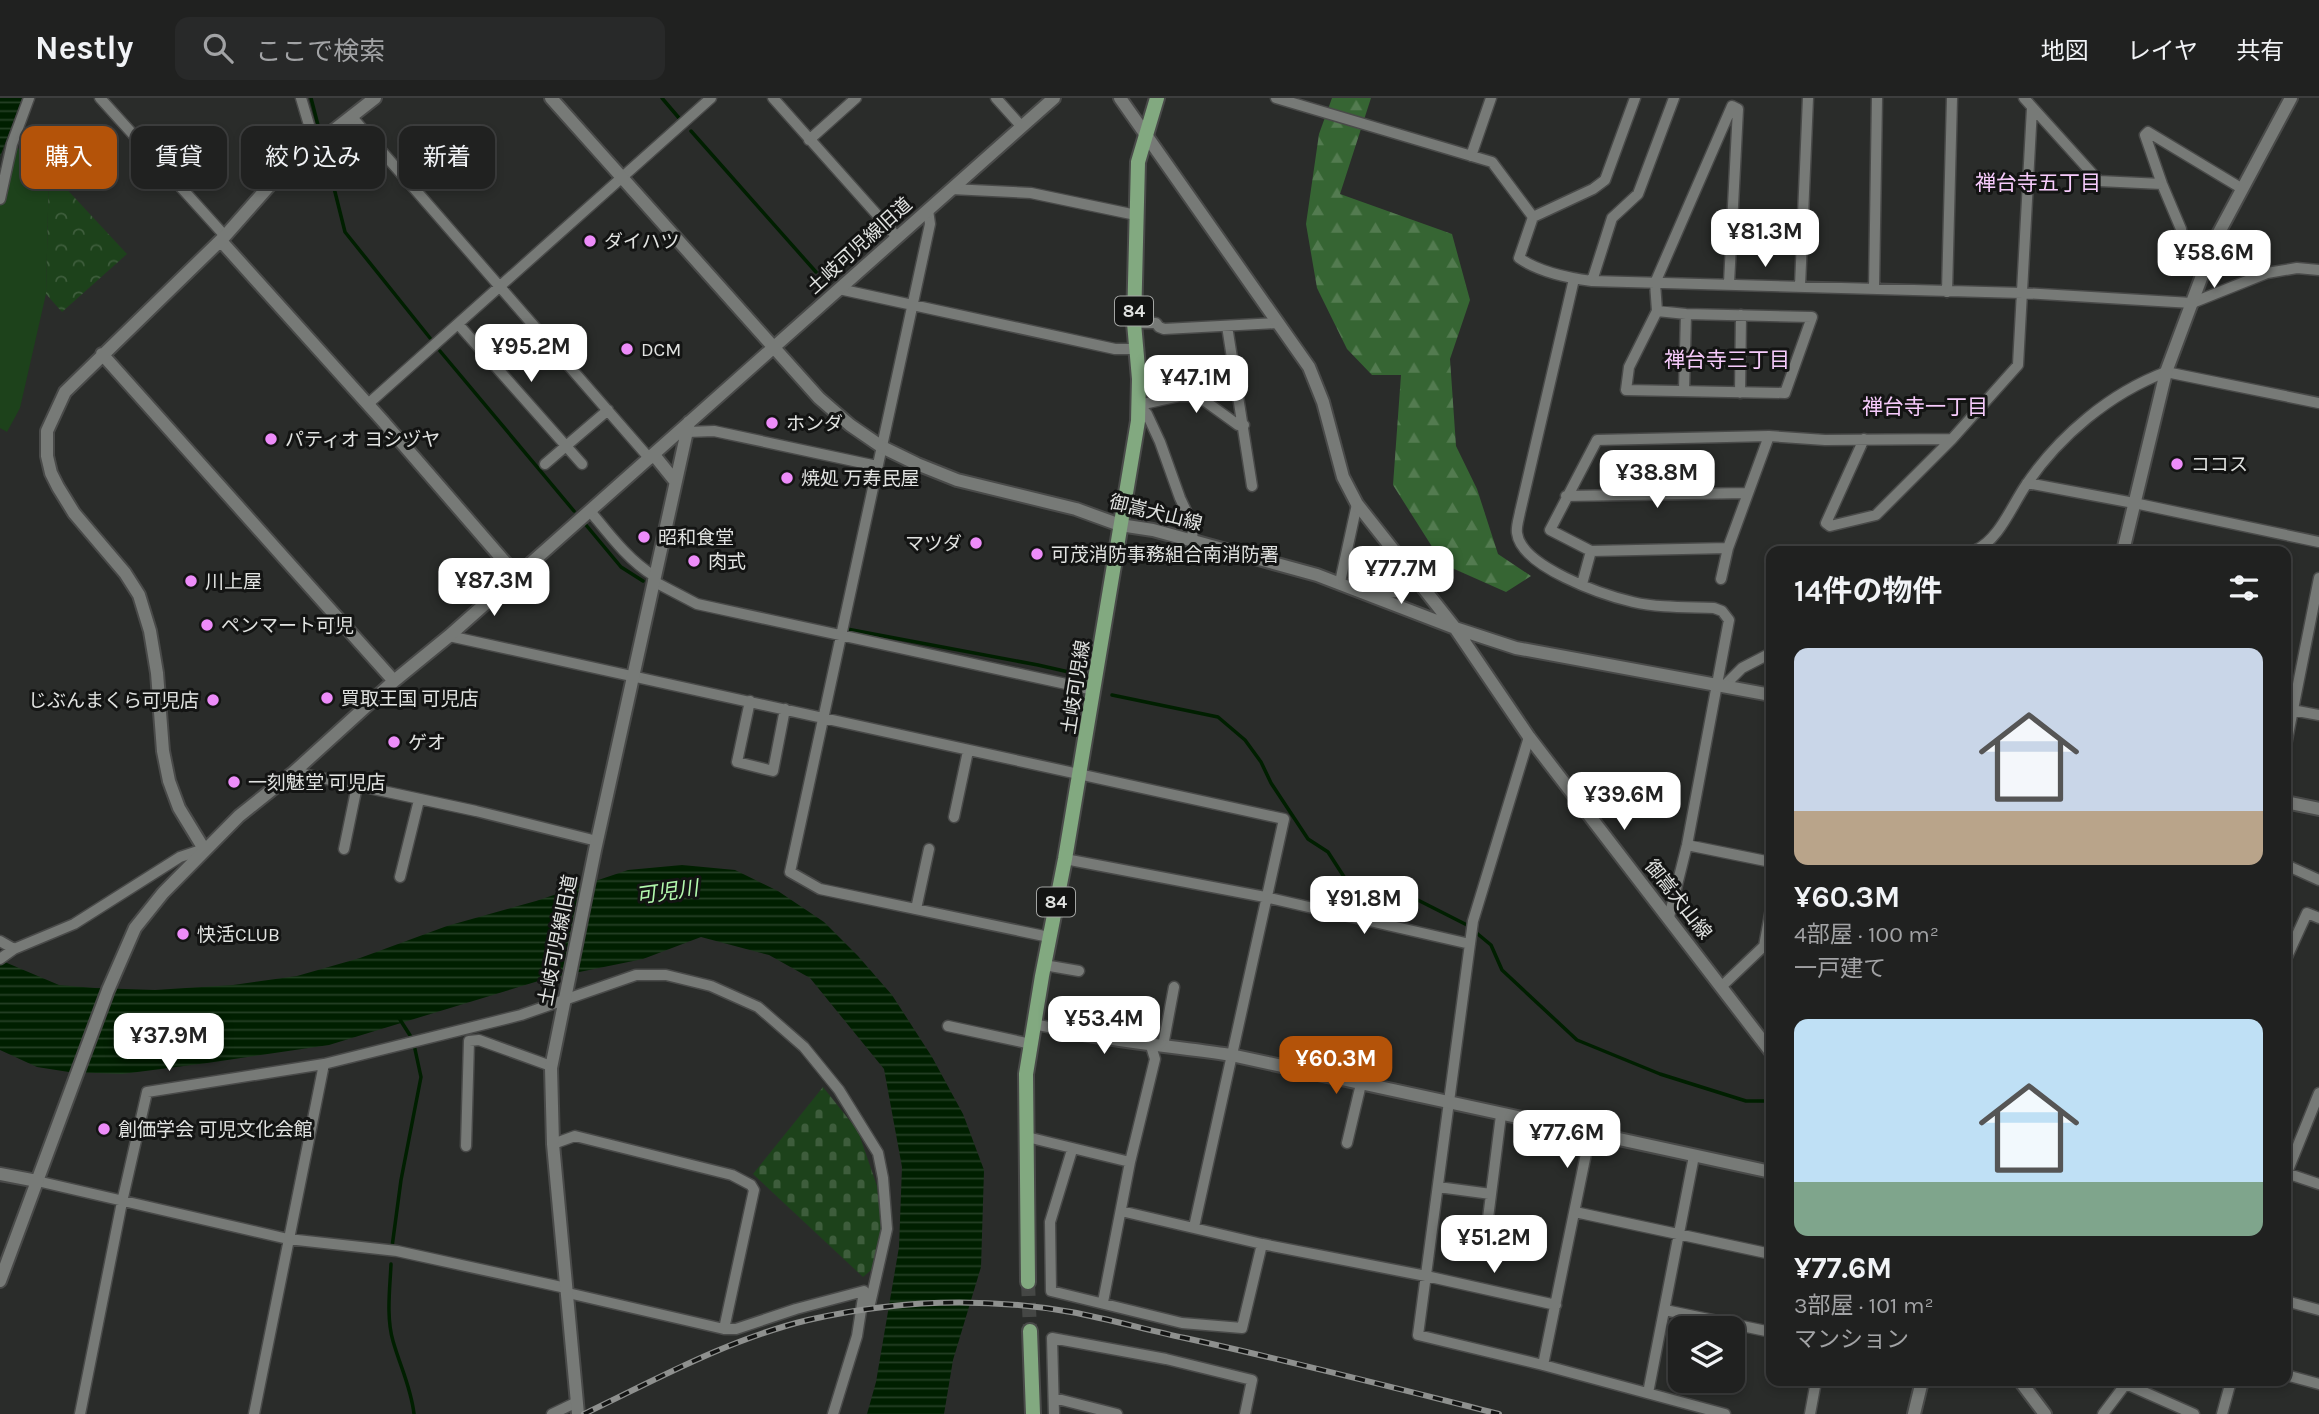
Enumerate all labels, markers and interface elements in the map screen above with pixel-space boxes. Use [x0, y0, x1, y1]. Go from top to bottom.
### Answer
search box [175, 17, 665, 80]
text: Nestly [35, 29, 133, 67]
icon: search [199, 29, 237, 67]
text: ここで検索 [255, 36, 385, 67]
text: 地図 [2041, 37, 2089, 65]
text: レイヤ [2127, 37, 2198, 65]
text: 共有 [2236, 37, 2284, 65]
chip: 購入 [21, 126, 117, 189]
chip: 賃貸 [131, 126, 227, 189]
chip: 絞り込み [241, 126, 385, 189]
chip: 新着 [399, 126, 495, 189]
district label: 禅台寺五丁目 [1975, 171, 2101, 195]
street label: 土岐可児線旧道 [803, 193, 916, 298]
pin: ¥81.3M [1708, 209, 1822, 269]
text: ¥81.3M [1727, 218, 1803, 245]
pin: ¥58.6M [2157, 230, 2271, 290]
place label: ダイハツ [604, 231, 680, 253]
marker: ダイハツ [582, 233, 598, 249]
text: ¥58.6M [2174, 239, 2254, 266]
road number: 84 [1115, 296, 1153, 326]
pin: ¥95.2M [474, 324, 588, 384]
text: ¥95.2M [491, 333, 571, 360]
place label: DCM [641, 339, 681, 361]
marker: DCM [619, 341, 635, 357]
district label: 禅台寺三丁目 [1664, 348, 1790, 372]
pin: ¥47.1M [1139, 356, 1253, 415]
text: ¥47.1M [1160, 364, 1232, 391]
district label: 禅台寺一丁目 [1862, 395, 1988, 419]
place label: ホンダ [786, 413, 843, 435]
marker: ホンダ [764, 415, 780, 431]
place label: パティオ ヨシヅヤ [285, 429, 440, 451]
marker: パティオ ヨシヅヤ [263, 431, 279, 447]
pin: ¥38.8M [1600, 450, 1714, 510]
place label: ココス [2191, 454, 2248, 476]
marker: ココス [2169, 456, 2185, 472]
text: ¥38.8M [1616, 459, 1698, 486]
place label: 焼処 万寿民屋 [801, 468, 920, 490]
marker: 焼処 万寿民屋 [779, 470, 795, 486]
street label: 御嵩犬山線 [1107, 491, 1205, 535]
place label: 昭和食堂 [658, 527, 734, 549]
marker: 昭和食堂 [636, 529, 652, 545]
place label: マツダ [905, 533, 962, 555]
marker: マツダ [968, 535, 984, 551]
place label: 可茂消防事務組合南消防署 [1051, 544, 1279, 566]
marker: 可茂消防事務組合南消防署 [1029, 546, 1045, 562]
pin: ¥77.7M [1344, 546, 1458, 606]
place label: 肉式 [708, 551, 746, 573]
marker: 肉式 [686, 553, 702, 569]
text: ¥77.7M [1365, 555, 1437, 582]
pin: ¥87.3M [437, 559, 551, 618]
text: ¥87.3M [454, 567, 534, 594]
icon: filters [2225, 569, 2263, 607]
place label: 川上屋 [205, 571, 262, 593]
marker: 川上屋 [183, 573, 199, 589]
text: 14件の物件 [1794, 573, 1943, 609]
place label: ペンマート可児 [221, 615, 354, 637]
marker: ペンマート可児 [199, 617, 215, 633]
street label: 土岐可児線 [1058, 639, 1094, 736]
place label: 買取王国 可児店 [341, 688, 479, 710]
place label: じぶんまくら可児店 [28, 690, 199, 712]
marker: 買取王国 可児店 [319, 690, 335, 706]
marker: じぶんまくら可児店 [205, 692, 221, 708]
icon: home [1966, 694, 2092, 820]
place label: ゲオ [408, 732, 446, 754]
marker: ゲオ [386, 734, 402, 750]
place label: 一刻魅堂 可児店 [248, 772, 386, 794]
pin: ¥39.6M [1567, 772, 1681, 832]
marker: 一刻魅堂 可児店 [226, 774, 242, 790]
text: ¥39.6M [1584, 781, 1664, 808]
street label: 御嵩犬山線 [1640, 855, 1716, 944]
street label: 土岐可児線旧道 [534, 873, 581, 1008]
water label: 可児川 [634, 875, 702, 908]
pin: ¥91.8M [1307, 876, 1421, 936]
text: ¥60.3M [1794, 879, 1900, 915]
text: ¥91.8M [1326, 885, 1402, 912]
road number: 84 [1037, 888, 1075, 916]
text: 4部屋 · 100 m² [1794, 921, 1939, 948]
place label: 快活CLUB [197, 924, 280, 946]
marker: 快活CLUB [175, 926, 191, 942]
text: 一戸建て [1794, 955, 1886, 982]
pin: ¥53.4M [1047, 996, 1161, 1056]
text: ¥53.4M [1064, 1005, 1144, 1032]
pin: ¥37.9M [112, 1014, 226, 1073]
text: ¥37.9M [130, 1022, 208, 1049]
pin: ¥60.3M [1279, 1037, 1393, 1096]
text: ¥60.3M [1295, 1045, 1377, 1072]
icon: home [1966, 1065, 2092, 1191]
pin: ¥77.6M [1510, 1110, 1624, 1170]
place label: 創価学会 可児文化会館 [118, 1119, 313, 1141]
text: ¥77.6M [1529, 1119, 1605, 1146]
marker: 創価学会 可児文化会館 [96, 1121, 112, 1137]
pin: ¥51.2M [1437, 1216, 1551, 1275]
text: ¥51.2M [1457, 1224, 1531, 1251]
text: ¥77.6M [1794, 1250, 1892, 1286]
text: 3部屋 · 101 m² [1794, 1292, 1934, 1319]
map controls [1668, 1316, 1745, 1393]
button: layers [1668, 1316, 1745, 1393]
text: マンション [1794, 1326, 1909, 1353]

